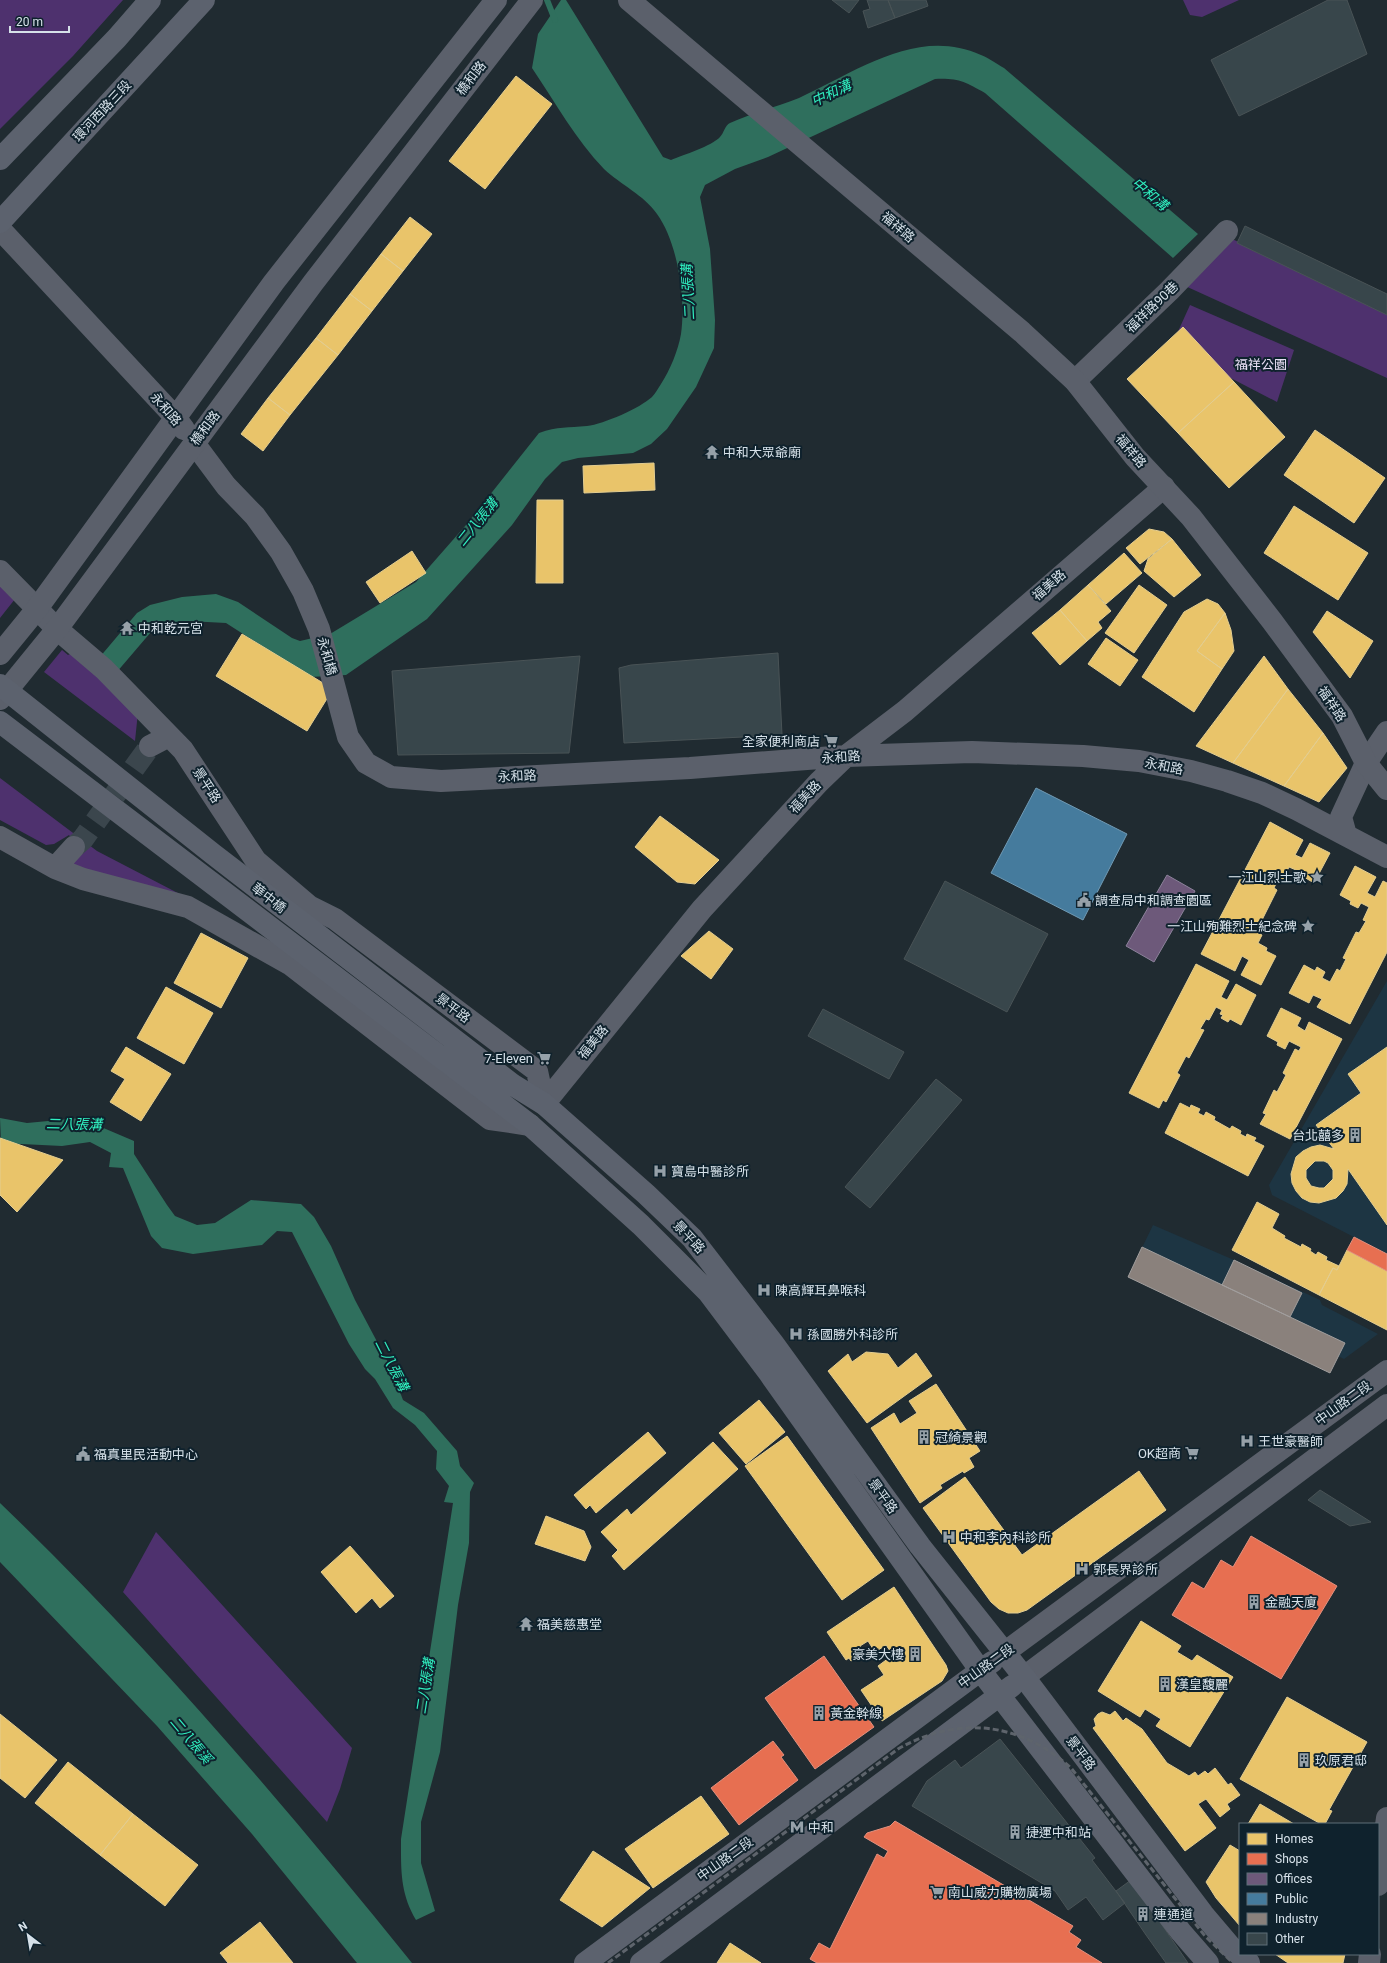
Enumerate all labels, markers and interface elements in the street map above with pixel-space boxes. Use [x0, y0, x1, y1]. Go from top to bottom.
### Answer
scale bar [10, 8, 69, 34]
text: 20 m [16, 15, 43, 29]
street label: 橋和路 [453, 58, 489, 98]
water label: 中和溝 [809, 76, 855, 109]
street label: 環河西路三段 [70, 77, 134, 145]
water label: 中和溝 [1129, 174, 1173, 215]
street label: 福祥路 [878, 209, 918, 245]
water label: 二八張溝 [678, 262, 697, 320]
street label: 福祥路90巷 [1123, 278, 1181, 336]
park label: 福祥公園 [1235, 357, 1287, 372]
street label: 永和路 [148, 389, 184, 429]
street label: 橋和路 [187, 408, 223, 448]
street label: 福祥路 [1113, 431, 1149, 471]
temple icon: 中和大眾爺廟 [704, 444, 720, 460]
place label: 中和大眾爺廟 [723, 445, 801, 460]
water label: 二八張溝 [453, 494, 502, 549]
street label: 福美路 [1029, 567, 1069, 603]
temple icon: 中和乾元宮 [119, 620, 135, 636]
place label: 中和乾元宮 [138, 621, 203, 636]
street label: 永和橋 [314, 635, 340, 677]
street label: 福祥路 [1315, 684, 1349, 724]
supermarket icon: 全家便利商店 [823, 733, 839, 749]
place label: 全家便利商店 [742, 734, 820, 749]
street label: 永和路 [821, 748, 861, 766]
street label: 永和路 [1143, 755, 1185, 777]
street label: 景平路 [190, 765, 224, 805]
street label: 永和路 [497, 767, 537, 785]
street label: 福美路 [786, 778, 824, 816]
place icon: 一江山烈士歌 [1309, 869, 1325, 885]
place label: 一江山烈士歌 [1228, 870, 1306, 885]
street label: 華中橋 [249, 880, 289, 916]
public building icon: 調查局中和調查園區 [1076, 892, 1092, 908]
place label: 調查局中和調查園區 [1095, 893, 1212, 908]
place icon: 一江山殉難烈士紀念碑 [1300, 918, 1316, 934]
place label: 一江山殉難烈士紀念碑 [1167, 919, 1297, 934]
street label: 景平路 [433, 990, 473, 1026]
street label: 福美路 [575, 1022, 611, 1062]
supermarket icon: 7-Eleven [536, 1050, 552, 1066]
place label: 7-Eleven [484, 1051, 533, 1066]
water label: 二八張溝 [46, 1116, 104, 1133]
building icon: 台北囍多 [1347, 1127, 1363, 1143]
place label: 台北囍多 [1292, 1128, 1344, 1143]
hospital icon: 寶島中醫診所 [652, 1163, 668, 1179]
place label: 寶島中醫診所 [671, 1164, 749, 1179]
street label: 景平路 [670, 1218, 708, 1256]
hospital icon: 陳高輝耳鼻喉科 [756, 1282, 772, 1298]
place label: 陳高輝耳鼻喉科 [775, 1283, 866, 1298]
hospital icon: 孫國勝外科診所 [788, 1326, 804, 1342]
place label: 孫國勝外科診所 [807, 1327, 898, 1342]
water label: 二八張溝 [372, 1336, 413, 1395]
street label: 中山路二段 [1312, 1378, 1374, 1428]
building icon: 冠綺景觀 [916, 1429, 932, 1445]
place label: 冠綺景觀 [935, 1430, 987, 1445]
hospital icon: 王世豪醫師 [1239, 1433, 1255, 1449]
place label: 王世豪醫師 [1258, 1434, 1323, 1449]
supermarket icon: OK超商 [1184, 1445, 1200, 1461]
public building icon: 福真里民活動中心 [75, 1446, 91, 1462]
place label: OK超商 [1138, 1446, 1181, 1461]
place label: 福真里民活動中心 [94, 1447, 198, 1462]
street label: 景平路 [865, 1476, 901, 1516]
hospital icon: 中和李內科診所 [941, 1529, 957, 1545]
place label: 中和李內科診所 [960, 1530, 1051, 1545]
hospital icon: 郭長界診所 [1074, 1561, 1090, 1577]
place label: 郭長界診所 [1093, 1562, 1158, 1577]
building icon: 金融天廈 [1246, 1594, 1262, 1610]
place label: 金融天廈 [1265, 1595, 1317, 1610]
temple icon: 福美慈惠堂 [518, 1616, 534, 1632]
place label: 福美慈惠堂 [537, 1617, 602, 1632]
street label: 中山路二段 [955, 1641, 1017, 1691]
building icon: 豪美大樓 [907, 1646, 923, 1662]
place label: 豪美大樓 [852, 1647, 904, 1662]
water label: 二八張溝 [413, 1655, 438, 1715]
building icon: 漢皇馥麗 [1157, 1676, 1173, 1692]
place label: 漢皇馥麗 [1176, 1677, 1228, 1692]
building icon: 黃金幹線 [811, 1705, 827, 1721]
place label: 黃金幹線 [830, 1706, 882, 1721]
water label: 二八張溪 [167, 1713, 216, 1768]
street label: 景平路 [1063, 1733, 1099, 1773]
building icon: 玖原君邸 [1296, 1752, 1312, 1768]
place label: 玖原君邸 [1315, 1753, 1367, 1768]
metro station icon: 中和 [789, 1819, 805, 1835]
place label: 中和 [808, 1820, 834, 1835]
legend [1239, 1823, 1379, 1955]
building icon: 捷運中和站 [1007, 1824, 1023, 1840]
place label: 捷運中和站 [1026, 1825, 1091, 1840]
text: Homes [1275, 1832, 1313, 1846]
street label: 中山路二段 [694, 1834, 756, 1884]
text: Shops [1275, 1852, 1309, 1866]
text: Offices [1275, 1872, 1312, 1886]
supermarket icon: 南山威力購物廣場 [929, 1884, 945, 1900]
place label: 南山威力購物廣場 [948, 1885, 1052, 1900]
text: Public [1275, 1892, 1308, 1906]
building icon: 連通道 [1135, 1906, 1151, 1922]
place label: 連通道 [1154, 1907, 1193, 1922]
text: Industry [1275, 1912, 1319, 1926]
north arrow [8, 1915, 48, 1955]
text: N [16, 1919, 30, 1934]
text: Other [1275, 1932, 1304, 1946]

